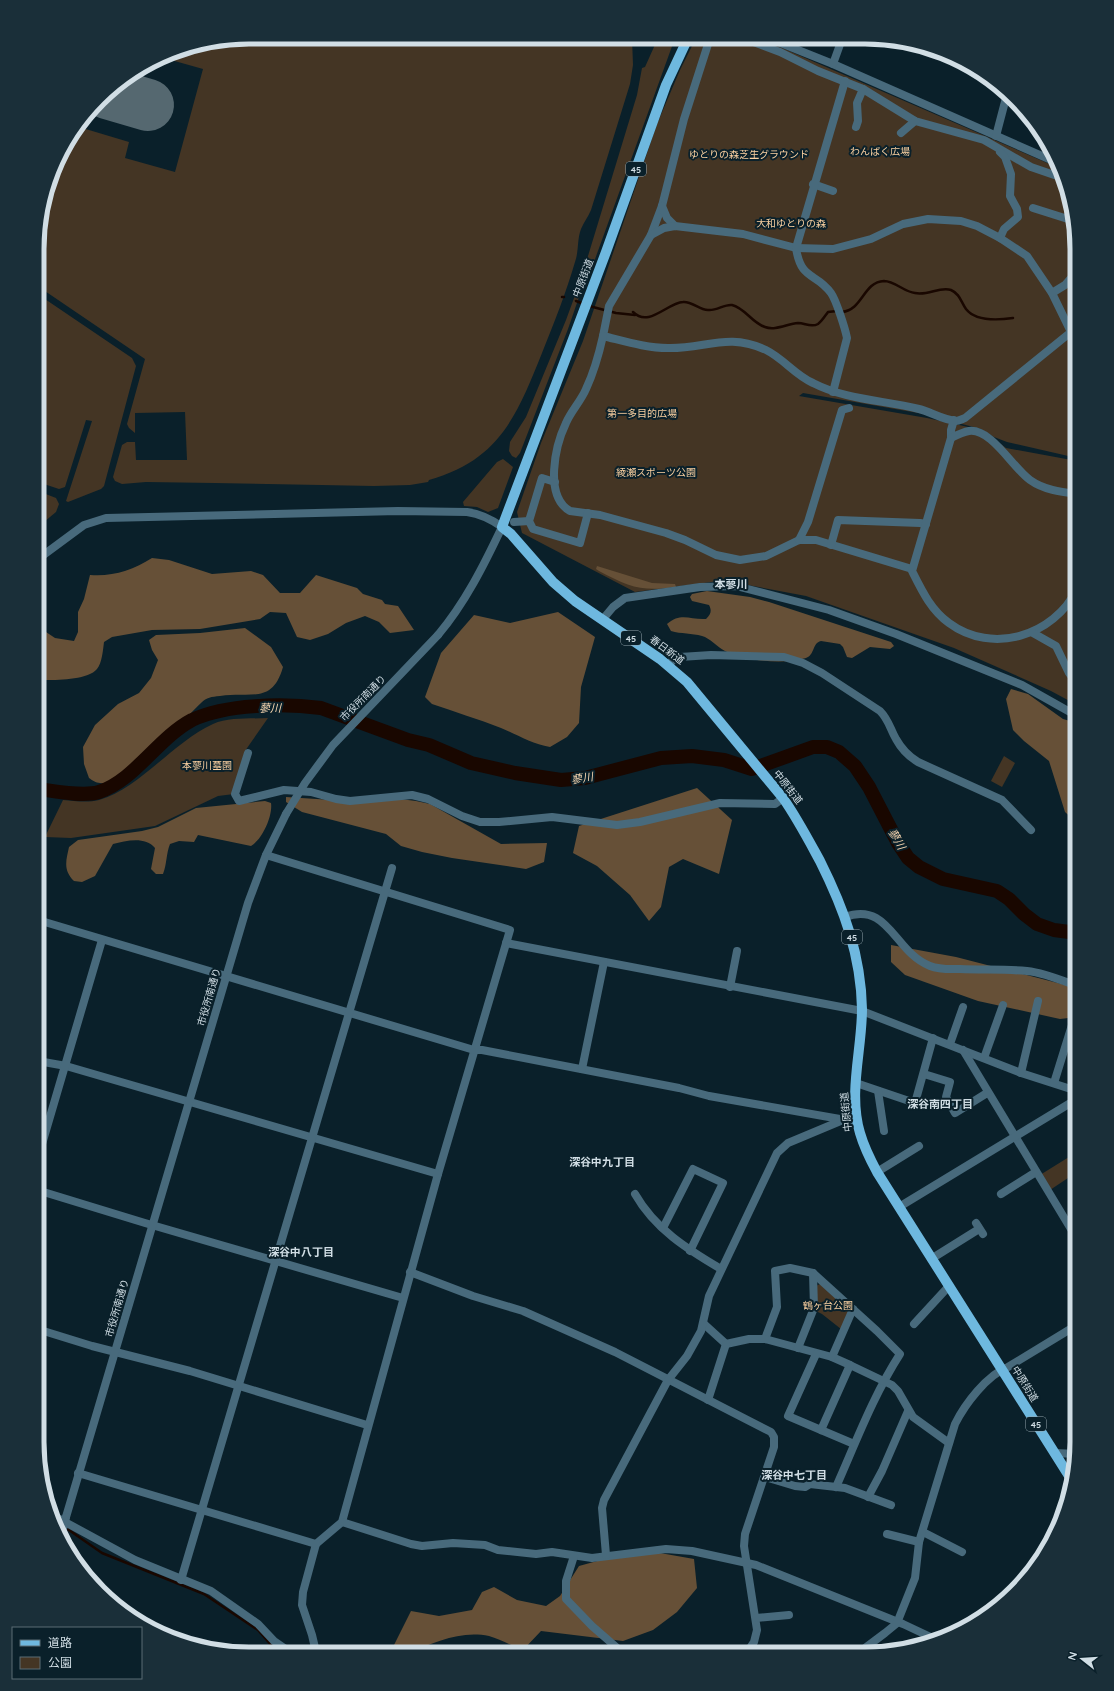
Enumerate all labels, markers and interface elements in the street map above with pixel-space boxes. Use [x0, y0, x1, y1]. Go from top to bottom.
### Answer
park label: わんぱく広場 [850, 145, 910, 158]
park label: ゆとりの森芝生グラウンド [689, 148, 809, 161]
road number: 45 [626, 162, 646, 176]
park label: 大和ゆとりの森 [756, 217, 826, 230]
street label: 中原街道 [570, 257, 596, 299]
park label: 第一多目的広場 [607, 407, 677, 420]
park label: 綾瀬スポーツ公園 [616, 466, 696, 479]
district label: 本蓼川 [715, 577, 748, 591]
road number: 45 [621, 631, 641, 645]
street label: 春日新道 [647, 633, 687, 667]
street label: 市役所南通り [337, 672, 389, 724]
water label: 蓼川 [259, 701, 282, 715]
park label: 本蓼川墓園 [182, 759, 232, 772]
street label: 中原街道 [771, 767, 805, 807]
water label: 蓼川 [570, 769, 595, 787]
water label: 蓼川 [885, 826, 909, 853]
road number: 45 [842, 930, 862, 944]
street label: 市役所南通り [194, 966, 224, 1028]
street label: 中原街道 [837, 1091, 855, 1133]
district label: 深谷南四丁目 [907, 1097, 973, 1111]
district label: 深谷中九丁目 [569, 1155, 635, 1169]
district label: 深谷中八丁目 [268, 1245, 334, 1259]
street label: 市役所南通り [102, 1277, 132, 1339]
park label: 鶴ヶ台公園 [803, 1299, 853, 1312]
street label: 中原街道 [1009, 1364, 1041, 1404]
road number: 45 [1026, 1417, 1046, 1431]
district label: 深谷中七丁目 [761, 1468, 827, 1482]
legend [12, 1627, 142, 1679]
text: 道路 [48, 1635, 72, 1650]
north arrow [1062, 1639, 1102, 1679]
text: N [1065, 1650, 1080, 1662]
text: 公園 [48, 1655, 72, 1670]

